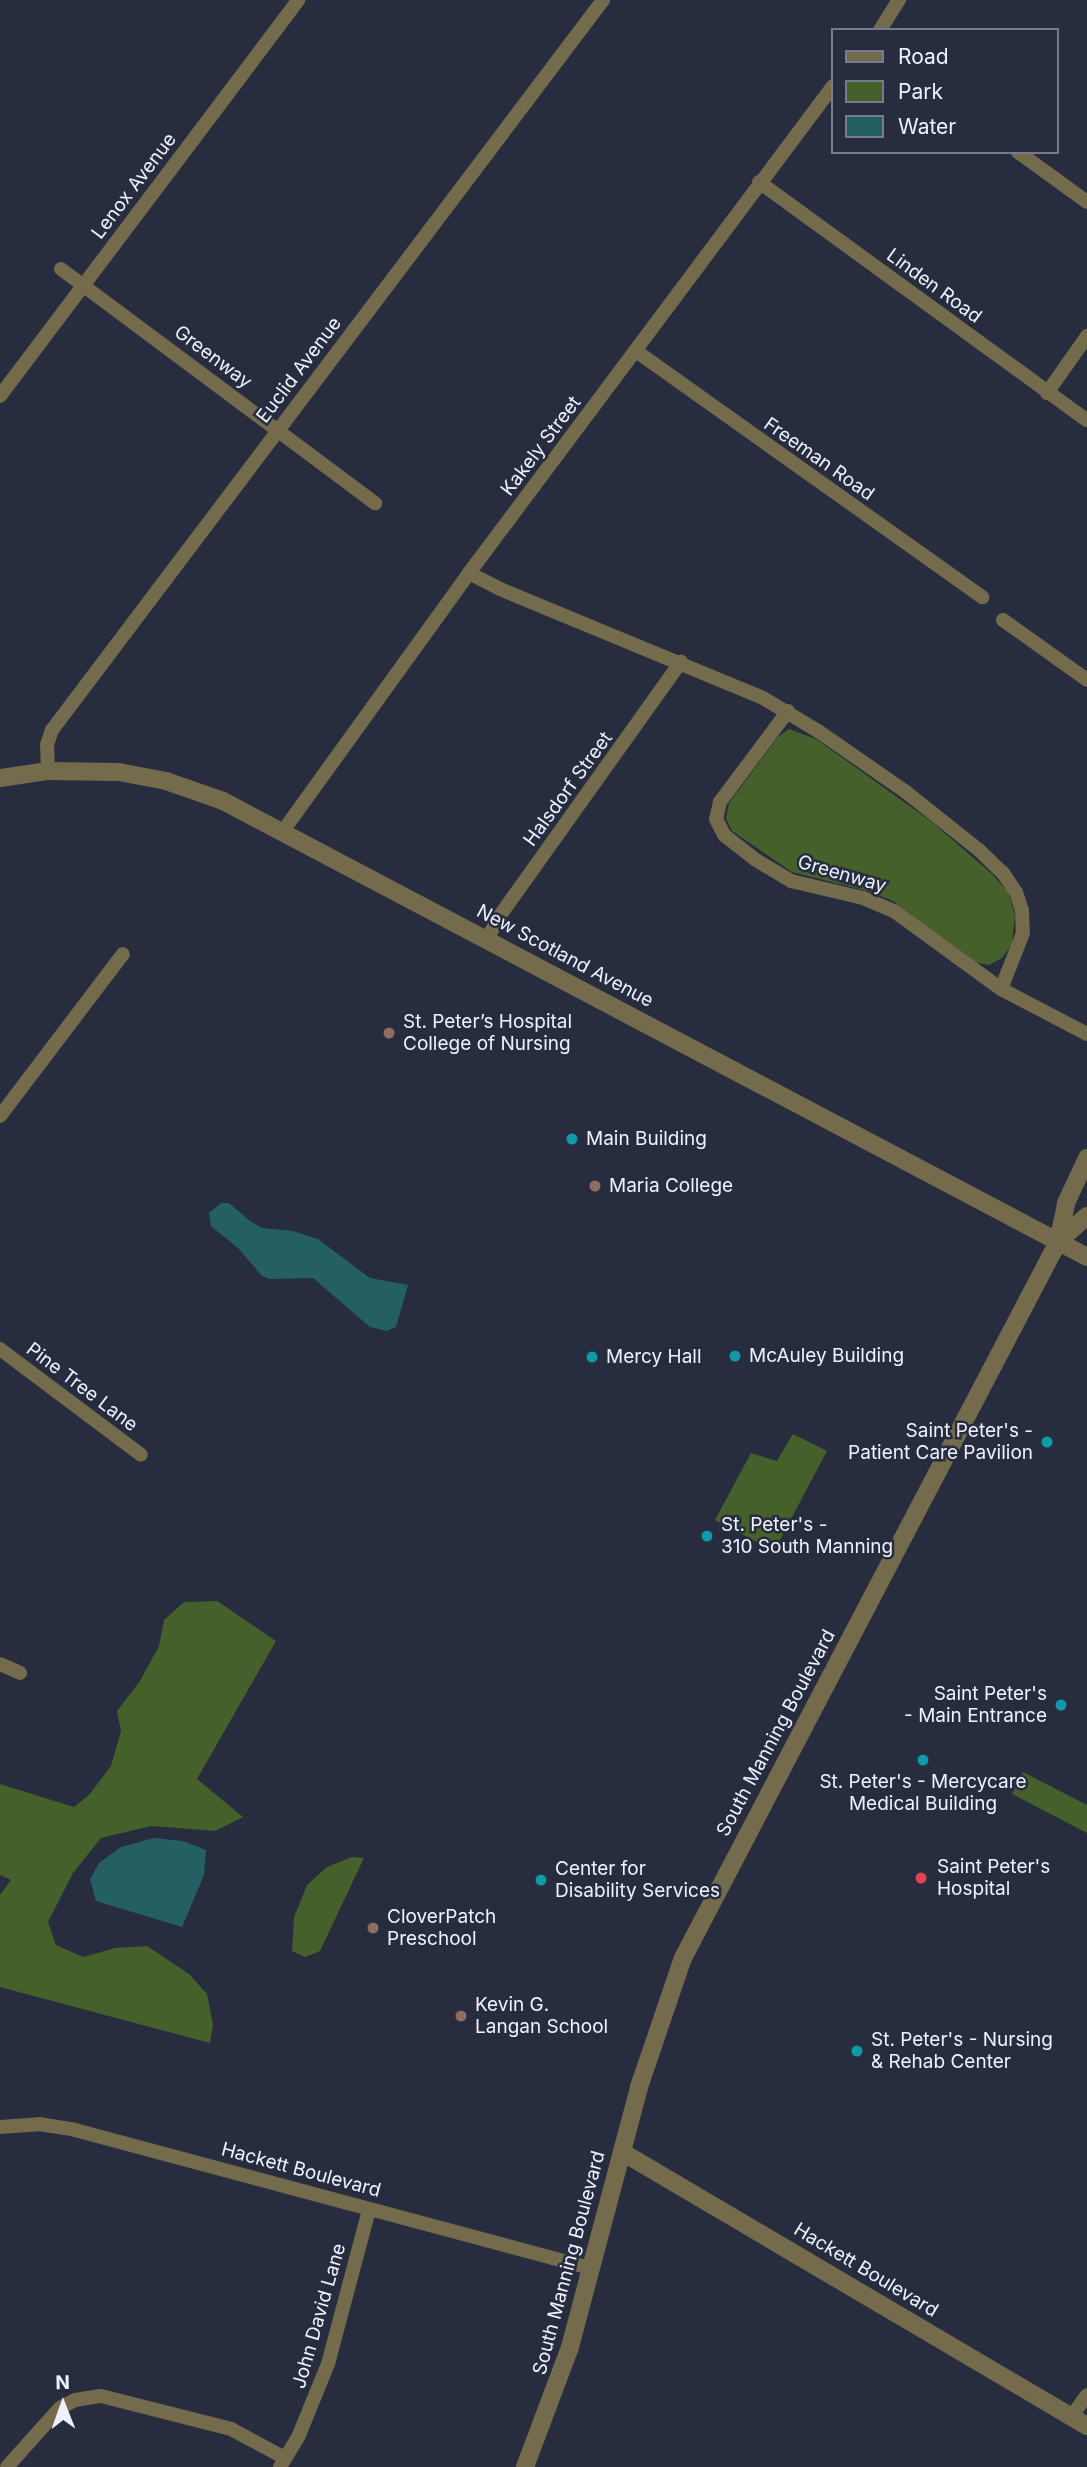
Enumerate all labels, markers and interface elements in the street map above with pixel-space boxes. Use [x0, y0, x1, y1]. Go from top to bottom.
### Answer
legend [832, 28, 1059, 154]
text: Road [898, 44, 949, 69]
text: Park [898, 79, 943, 104]
text: Water [898, 114, 956, 139]
street label: Lenox Avenue [87, 129, 181, 243]
street label: Linden Road [882, 244, 986, 328]
street label: Euclid Avenue [252, 313, 346, 427]
street label: Greenway [170, 321, 256, 393]
street label: Kakely Street [496, 392, 586, 500]
street label: Freeman Road [759, 413, 879, 505]
street label: Halsdorf Street [519, 727, 617, 851]
street label: Greenway [795, 850, 889, 898]
street label: New Scotland Avenue [473, 900, 657, 1012]
place label: St. Peter’s Hospital College of Nursing [403, 1011, 572, 1055]
marker: St. Peter’s Hospital College of Nursing [381, 1025, 397, 1041]
place label: Main Building [586, 1128, 707, 1150]
marker: Main Building [564, 1131, 580, 1147]
place label: Maria College [609, 1175, 733, 1197]
marker: Maria College [587, 1178, 603, 1194]
street label: Pine Tree Lane [22, 1338, 142, 1436]
place label: McAuley Building [749, 1345, 904, 1367]
place label: Mercy Hall [606, 1346, 702, 1368]
marker: McAuley Building [727, 1348, 743, 1364]
marker: Mercy Hall [584, 1349, 600, 1365]
place label: Saint Peter's - Patient Care Pavilion [848, 1420, 1033, 1464]
marker: Saint Peter's - Patient Care Pavilion [1039, 1434, 1055, 1450]
place label: St. Peter's - 310 South Manning [721, 1514, 893, 1558]
marker: St. Peter's - 310 South Manning [699, 1528, 715, 1544]
street label: South Manning Boulevard [712, 1626, 840, 1840]
place label: Saint Peter's - Main Entrance [904, 1683, 1047, 1727]
marker: Saint Peter's - Main Entrance [1053, 1697, 1069, 1713]
marker: St. Peter's - Mercycare Medical Building [915, 1752, 931, 1768]
place label: St. Peter's - Mercycare Medical Building [819, 1771, 1027, 1815]
place label: Saint Peter's Hospital [937, 1856, 1050, 1900]
place label: Center for Disability Services [555, 1858, 720, 1902]
marker: Saint Peter's Hospital [911, 1868, 931, 1888]
marker: Center for Disability Services [533, 1872, 549, 1888]
place label: CloverPatch Preschool [387, 1906, 496, 1950]
marker: CloverPatch Preschool [365, 1920, 381, 1936]
place label: Kevin G. Langan School [475, 1994, 608, 2038]
marker: Kevin G. Langan School [453, 2008, 469, 2024]
place label: St. Peter's - Nursing & Rehab Center [871, 2029, 1053, 2073]
marker: St. Peter's - Nursing & Rehab Center [849, 2043, 865, 2059]
street label: Hackett Boulevard [219, 2138, 383, 2202]
street label: South Manning Boulevard [528, 2149, 610, 2377]
street label: Hackett Boulevard [790, 2218, 942, 2322]
street label: John David Lane [287, 2241, 351, 2391]
north arrow [28, 2369, 98, 2439]
text: N [55, 2371, 70, 2394]

